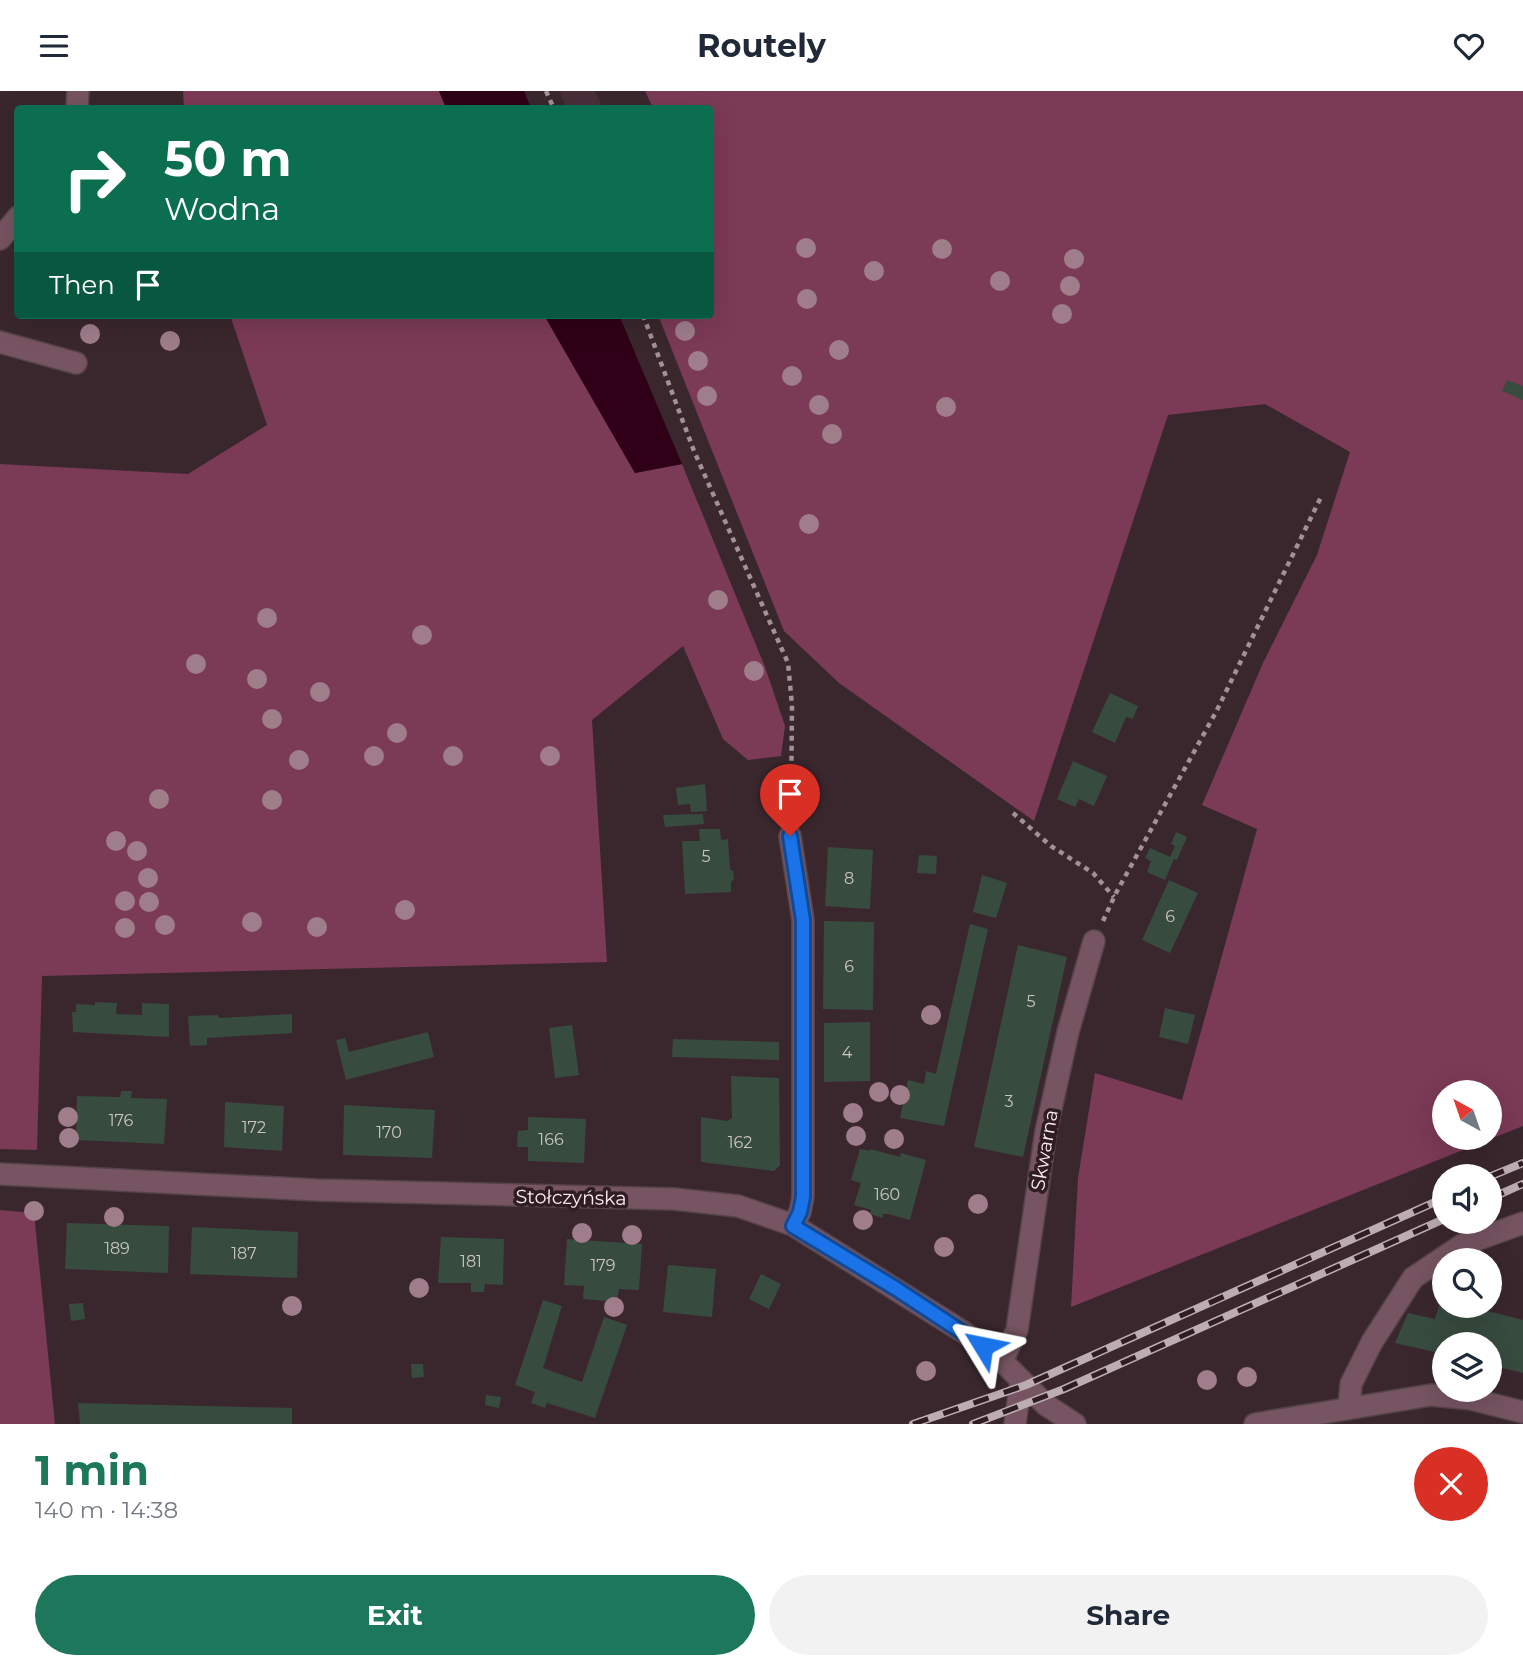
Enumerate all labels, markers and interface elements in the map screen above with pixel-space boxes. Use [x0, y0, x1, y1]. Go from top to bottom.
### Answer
text: Routely [697, 26, 826, 65]
icon: menu [35, 27, 73, 65]
icon: heart [1450, 27, 1488, 65]
text: 50 m [164, 129, 292, 188]
icon: right [49, 133, 140, 224]
text: Wodna [164, 189, 280, 228]
icon: arrive [129, 266, 167, 304]
text: Then [49, 269, 115, 301]
pin [760, 764, 820, 836]
icon: arrive [771, 775, 809, 813]
house number: 5 [701, 847, 711, 866]
house number: 8 [844, 869, 854, 888]
house number: 6 [1165, 907, 1175, 926]
house number: 6 [844, 957, 854, 976]
house number: 5 [1026, 992, 1036, 1011]
house number: 4 [842, 1043, 853, 1062]
north arrow [1432, 1080, 1502, 1150]
map controls [1432, 1080, 1502, 1402]
house number: 3 [1004, 1092, 1014, 1111]
street label: Skwarna [1026, 1108, 1063, 1192]
house number: 176 [109, 1111, 134, 1130]
house number: 172 [242, 1118, 266, 1137]
house number: 170 [376, 1123, 402, 1142]
house number: 166 [538, 1130, 564, 1149]
house number: 162 [728, 1133, 752, 1152]
button: sound [1432, 1164, 1502, 1234]
street label: Stołczyńska [515, 1185, 627, 1210]
house number: 160 [874, 1185, 900, 1204]
house number: 189 [104, 1239, 130, 1258]
house number: 187 [231, 1244, 257, 1263]
button: search [1432, 1248, 1502, 1318]
house number: 181 [460, 1252, 482, 1271]
house number: 179 [591, 1256, 615, 1275]
position arrow [946, 1309, 1020, 1383]
button: layers [1432, 1332, 1502, 1402]
text: 1 min [35, 1444, 149, 1496]
button: close [1414, 1447, 1488, 1521]
text: 140 m · 14:38 [35, 1496, 178, 1524]
button: Exit [35, 1575, 755, 1655]
button: Share [769, 1575, 1488, 1655]

